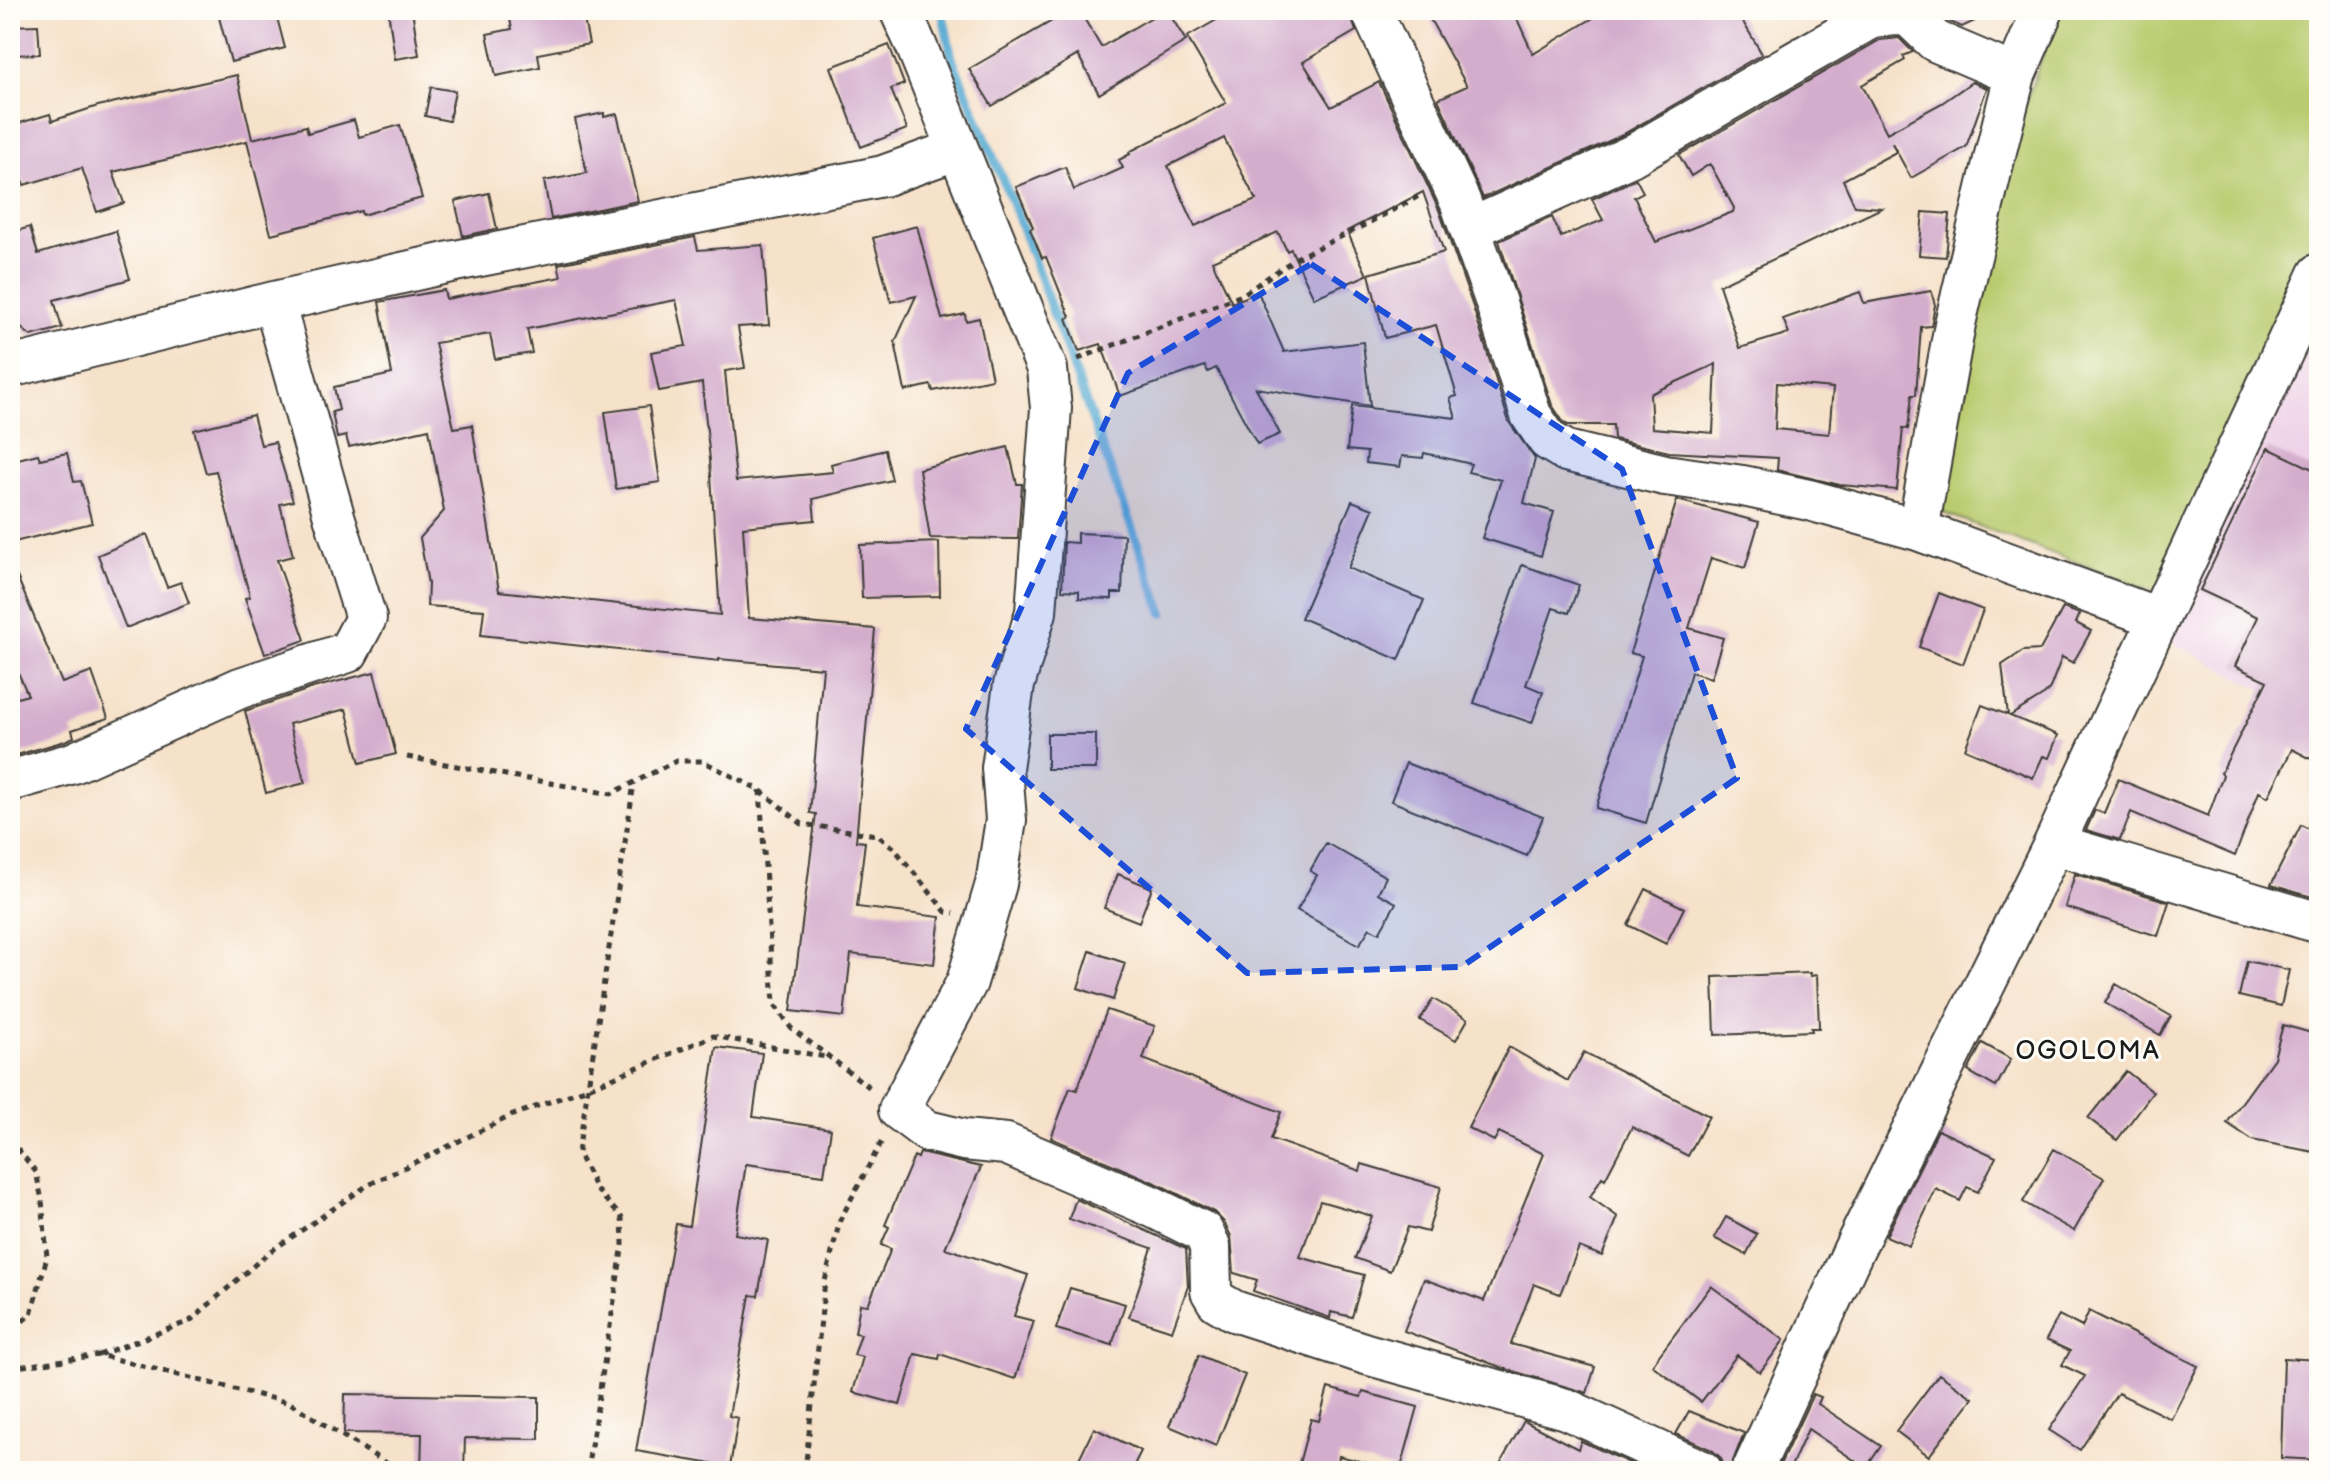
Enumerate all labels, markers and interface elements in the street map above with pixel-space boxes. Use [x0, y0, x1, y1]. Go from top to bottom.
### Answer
district label: OGOLOMA [2015, 1036, 2161, 1067]

